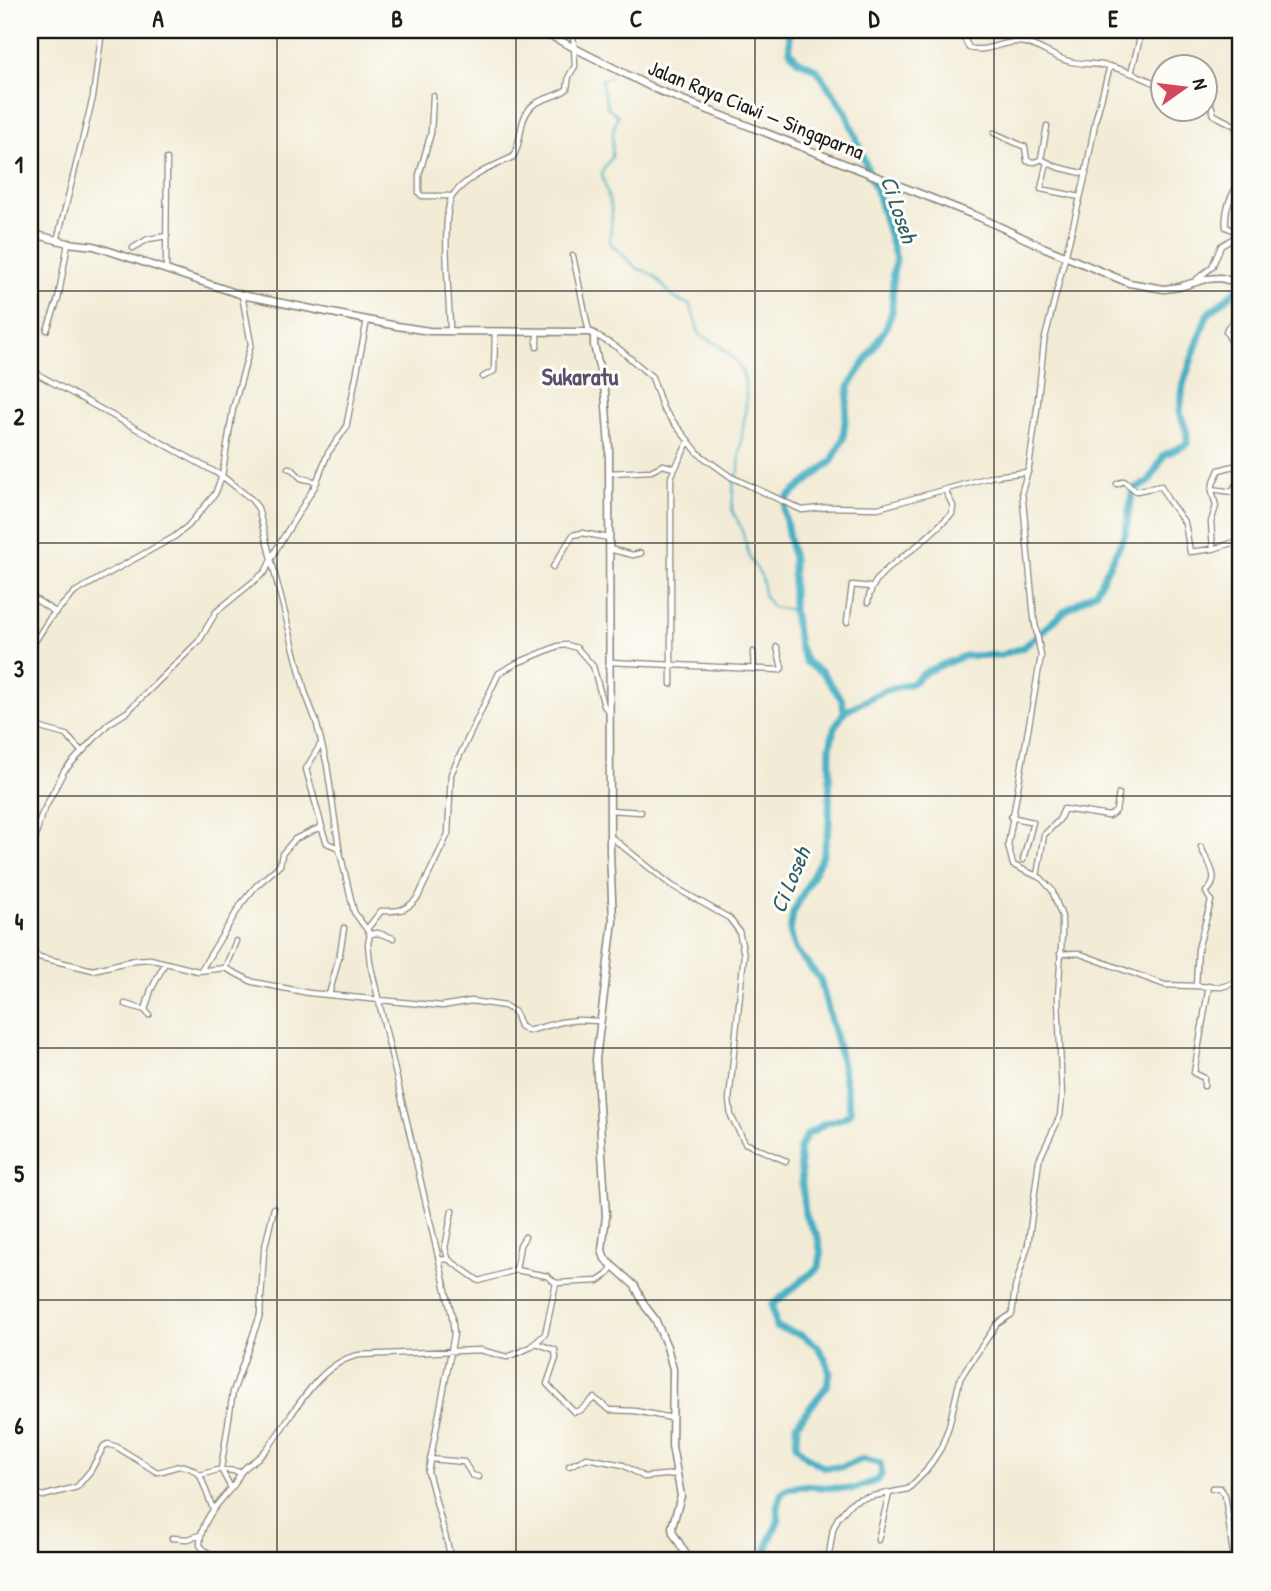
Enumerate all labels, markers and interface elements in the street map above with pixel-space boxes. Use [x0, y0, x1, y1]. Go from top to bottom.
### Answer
text: A [152, 3, 164, 34]
text: B [391, 3, 403, 34]
text: C [630, 3, 642, 34]
text: D [869, 3, 881, 34]
text: E [1108, 3, 1119, 34]
north arrow [1148, 52, 1218, 122]
street label: Jalan Raya Ciawi — Singaparna [644, 53, 868, 166]
text: N [1187, 76, 1214, 92]
text: 1 [15, 149, 23, 180]
water label: Ci Loseh [874, 171, 926, 248]
district label: Sukaratu [542, 360, 619, 392]
text: 2 [14, 401, 25, 432]
text: 3 [14, 653, 24, 684]
water label: Ci Loseh [762, 841, 818, 917]
text: 4 [15, 906, 24, 937]
text: 5 [14, 1158, 24, 1189]
text: 6 [14, 1410, 24, 1441]

